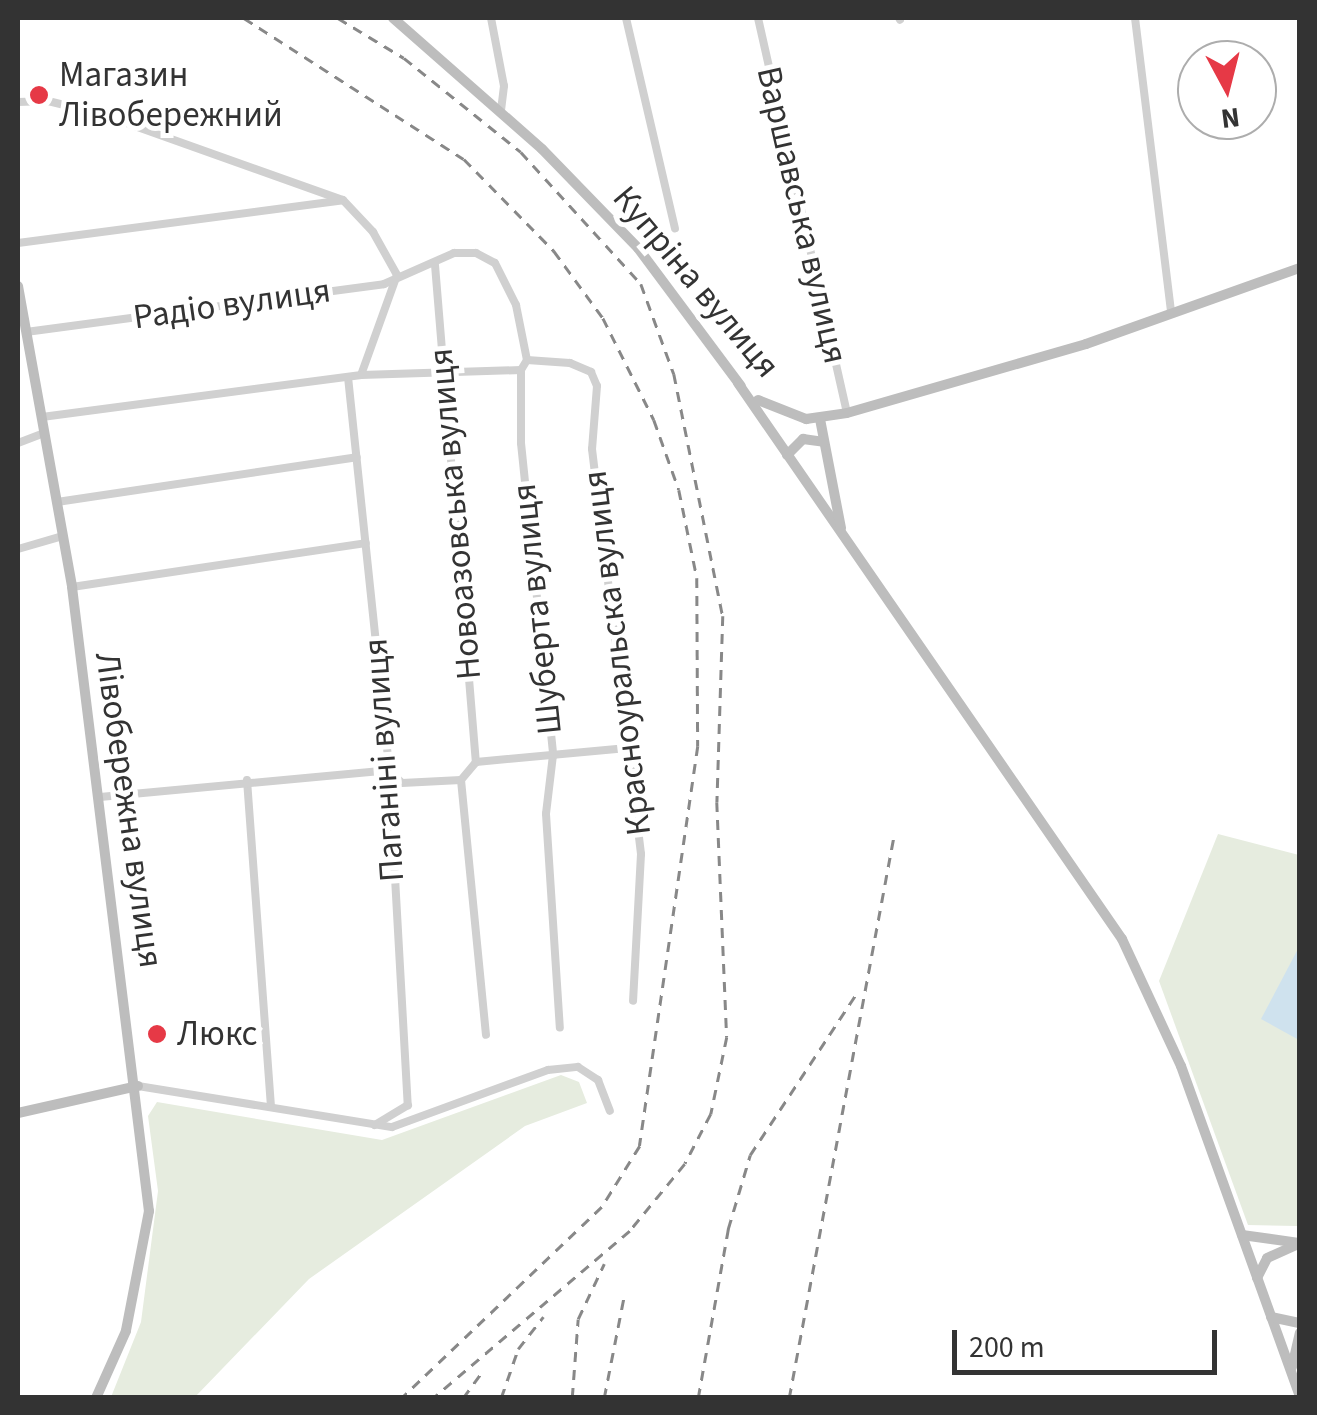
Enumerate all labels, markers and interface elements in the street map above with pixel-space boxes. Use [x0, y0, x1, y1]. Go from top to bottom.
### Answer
north arrow [1177, 40, 1277, 140]
place label: Магазин Лівобережний [59, 54, 283, 136]
street label: Варшавська вулиця [747, 62, 857, 368]
marker: Магазин Лівобережний [28, 84, 50, 106]
text: N [1219, 97, 1242, 139]
street label: Купріна вулиця [604, 178, 788, 386]
street label: Радіо вулиця [131, 269, 333, 339]
street label: Новоазовська вулиця [420, 346, 490, 682]
street label: Красноуральска вулиця [574, 468, 660, 838]
street label: Шуберта вулиця [503, 482, 571, 736]
street label: Паганіні вулиця [355, 637, 413, 883]
street label: Лівобережна вулиця [86, 649, 172, 971]
place label: Люкс [177, 1013, 258, 1055]
marker: Люкс [146, 1023, 168, 1045]
scale bar [957, 1310, 1222, 1372]
text: 200 m [969, 1326, 1045, 1369]

